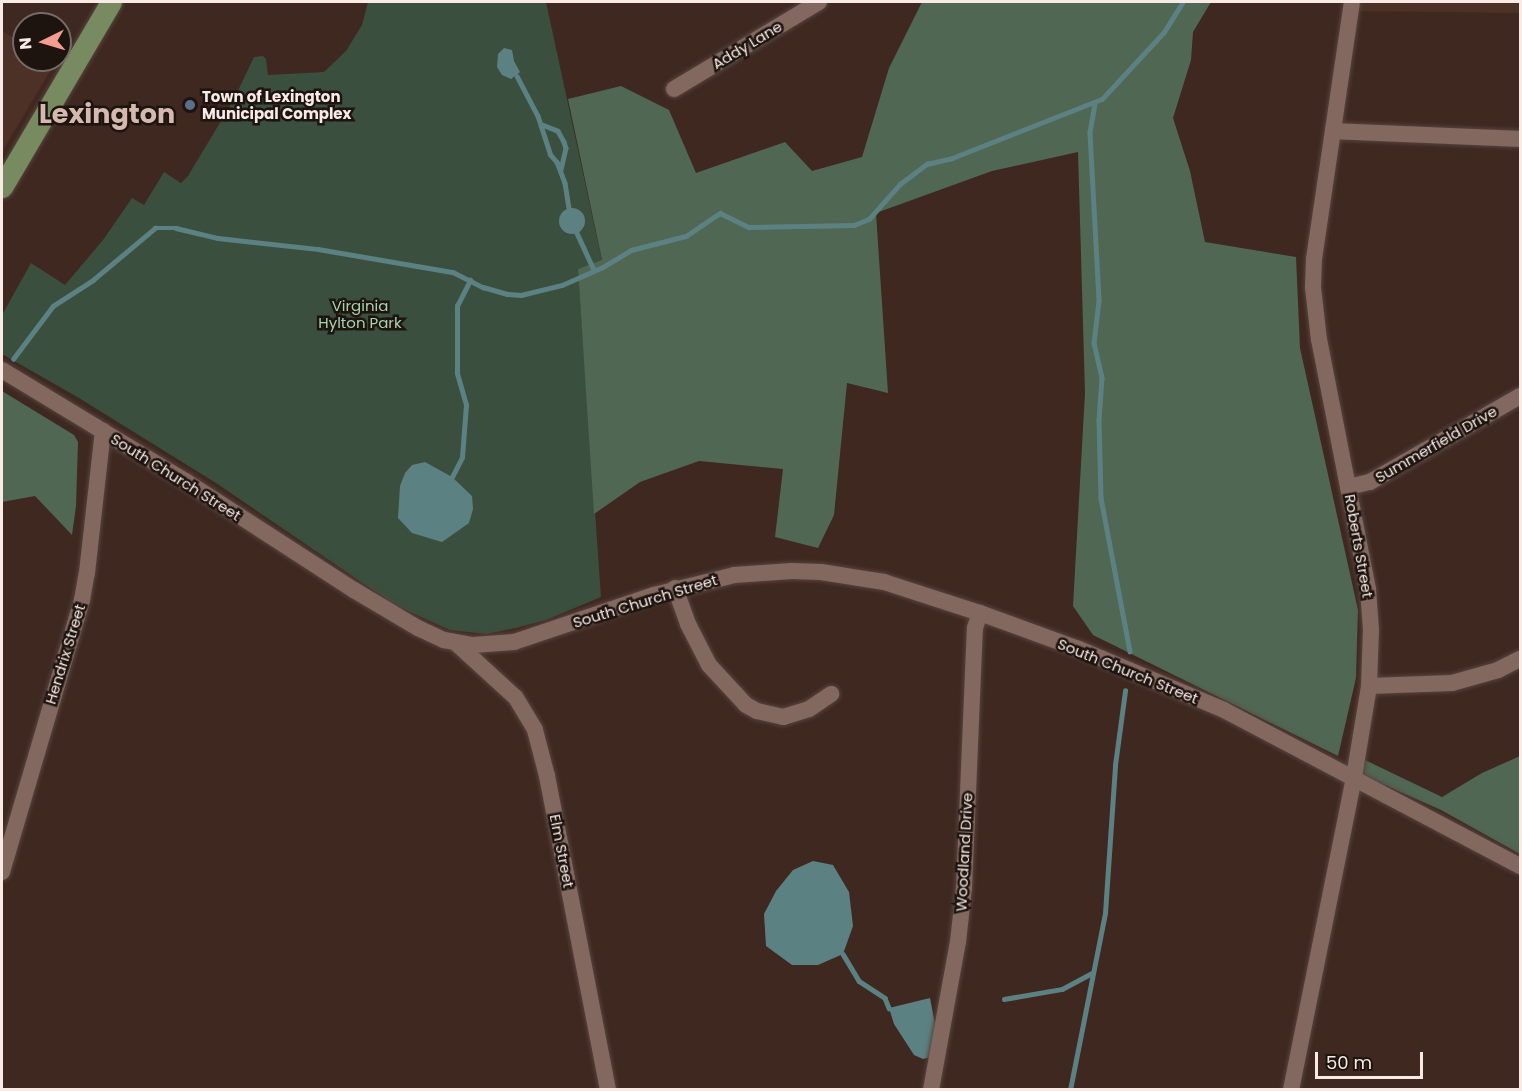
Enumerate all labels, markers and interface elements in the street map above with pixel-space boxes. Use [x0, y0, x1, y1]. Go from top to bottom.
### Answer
north arrow [12, 12, 72, 72]
street label: Addy Lane [709, 17, 785, 73]
text: N [14, 36, 38, 50]
place label: Town of Lexington Municipal Complex [202, 87, 351, 122]
district label: Lexington [39, 98, 175, 130]
marker: Town of Lexington Municipal Complex [183, 98, 197, 112]
park label: Virginia Hylton Park [318, 296, 402, 331]
street label: Summerfield Drive [1372, 402, 1500, 486]
street label: South Church Street [108, 430, 244, 524]
street label: Roberts Street [1341, 493, 1377, 599]
street label: South Church Street [571, 570, 719, 632]
street label: Hendrix Street [41, 602, 89, 706]
street label: South Church Street [1055, 635, 1201, 707]
street label: Woodland Drive [952, 792, 976, 912]
street label: Elm Street [546, 813, 578, 889]
scale bar [1318, 1040, 1426, 1078]
text: 50 m [1326, 1050, 1372, 1075]

